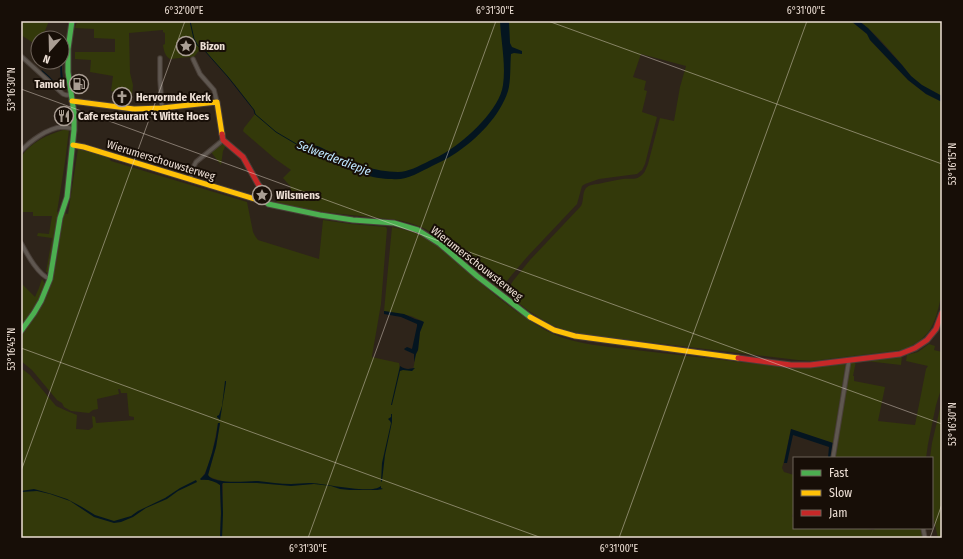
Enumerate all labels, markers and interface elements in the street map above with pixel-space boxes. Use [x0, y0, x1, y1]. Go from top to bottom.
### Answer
text: 6°32'00"E [164, 5, 204, 17]
text: 6°31'30"E [476, 5, 514, 17]
text: 6°31'00"E [787, 5, 826, 17]
north arrow [30, 30, 70, 70]
place icon: Bizon [175, 35, 197, 57]
place label: Bizon [200, 40, 225, 53]
text: N [41, 52, 52, 66]
text: 53°16'30"N [6, 67, 18, 111]
fuel station icon: Tamoil [68, 73, 90, 95]
place label: Tamoil [35, 78, 66, 91]
church icon: Hervormde Kerk [111, 86, 133, 108]
place label: Hervormde Kerk [136, 91, 211, 104]
restaurant icon: Cafe restaurant 't Witte Hoes [53, 105, 75, 127]
place label: Cafe restaurant 't Witte Hoes [78, 110, 209, 123]
water label: Selwerderdiepje [294, 137, 373, 179]
street label: Wierumerschouwsterweg [105, 138, 217, 183]
text: 53°16'15"N [947, 143, 959, 185]
place icon: Wilsmens [251, 184, 273, 206]
place label: Wilsmens [276, 189, 320, 202]
street label: Wierumerschouwsterweg [428, 224, 526, 304]
text: 53°16'45"N [6, 328, 18, 370]
text: 53°16'30"N [947, 402, 959, 446]
legend [793, 457, 933, 529]
text: Fast [829, 466, 848, 480]
text: Slow [829, 486, 852, 500]
text: Jam [829, 506, 847, 520]
text: 6°31'30"E [289, 543, 327, 555]
text: 6°31'00"E [600, 543, 639, 555]

